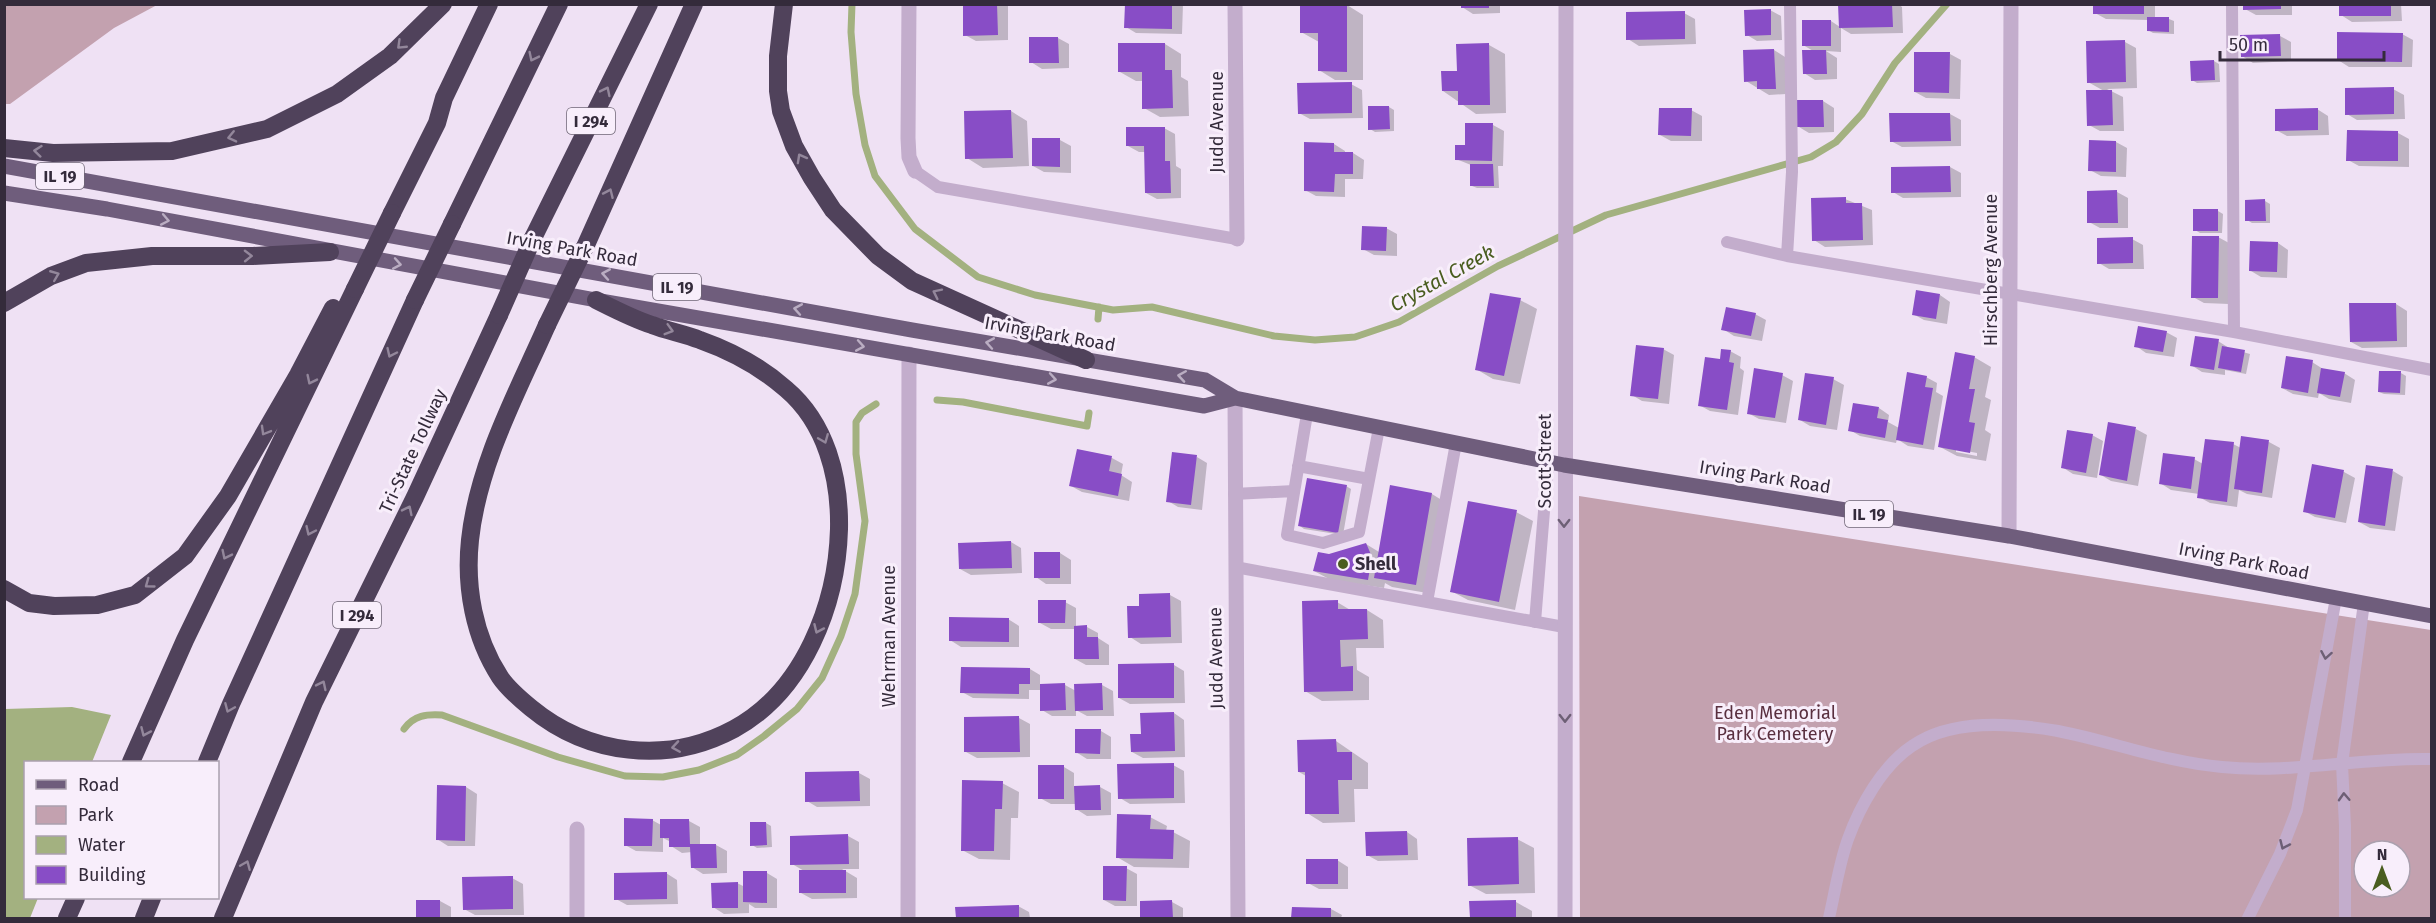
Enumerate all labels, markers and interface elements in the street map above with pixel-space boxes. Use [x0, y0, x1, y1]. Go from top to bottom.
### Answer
scale bar [2220, 24, 2384, 62]
text: 50 m [2229, 34, 2268, 56]
one-way arrow [397, 38, 408, 49]
one-way arrow [529, 51, 540, 62]
street label: Judd Avenue [1206, 71, 1228, 173]
one-way arrow [599, 87, 610, 98]
road number: I 294 [567, 108, 615, 134]
one-way arrow [227, 130, 237, 143]
one-way arrow [34, 146, 43, 158]
one-way arrow [797, 154, 808, 165]
road number: IL 19 [36, 163, 84, 189]
one-way arrow [601, 189, 613, 200]
street label: Hirschberg Avenue [1980, 194, 2002, 346]
one-way arrow [159, 213, 169, 226]
street label: Irving Park Road [505, 227, 639, 271]
water label: Crystal Creek [1386, 239, 1498, 317]
one-way arrow [243, 250, 252, 262]
one-way arrow [392, 257, 402, 270]
one-way arrow [601, 269, 611, 281]
one-way arrow [49, 270, 60, 282]
road number: IL 19 [653, 274, 701, 300]
one-way arrow [933, 289, 943, 300]
one-way arrow [793, 303, 803, 316]
street label: Irving Park Road [983, 312, 1117, 356]
one-way arrow [663, 323, 674, 335]
one-way arrow [985, 337, 995, 350]
one-way arrow [855, 339, 865, 352]
one-way arrow [386, 347, 398, 358]
one-way arrow [1177, 370, 1187, 382]
one-way arrow [307, 373, 319, 384]
one-way arrow [1048, 373, 1057, 385]
street label: Tri-State Tollway [375, 385, 451, 517]
street label: Scott Street [1534, 413, 1556, 509]
one-way arrow [261, 425, 273, 435]
one-way arrow [817, 432, 829, 443]
street label: Irving Park Road [1698, 456, 1832, 498]
road number: IL 19 [1845, 501, 1893, 527]
one-way arrow [401, 506, 413, 517]
one-way arrow [1558, 519, 1570, 528]
one-way arrow [305, 524, 317, 535]
street label: Irving Park Road [2177, 538, 2311, 584]
one-way arrow [222, 549, 234, 560]
place label: Shell [1355, 553, 1397, 575]
marker: Shell [1336, 557, 1350, 571]
street label: Wehrman Avenue [878, 565, 900, 707]
one-way arrow [144, 577, 155, 588]
road number: I 294 [333, 602, 381, 628]
street label: Judd Avenue [1204, 607, 1228, 709]
one-way arrow [813, 622, 825, 633]
one-way arrow [2320, 650, 2333, 660]
one-way arrow [315, 681, 327, 692]
one-way arrow [224, 702, 236, 713]
park label: Eden Memorial Park Cemetery [1714, 702, 1836, 745]
one-way arrow [1559, 714, 1571, 723]
one-way arrow [140, 726, 152, 737]
one-way arrow [671, 741, 680, 753]
legend [24, 761, 219, 899]
text: Road [78, 774, 120, 796]
one-way arrow [2338, 793, 2351, 802]
text: Park [78, 804, 114, 826]
text: Water [78, 834, 125, 856]
one-way arrow [2279, 839, 2291, 850]
north arrow [2352, 839, 2412, 899]
text: N [2377, 845, 2387, 864]
one-way arrow [239, 860, 251, 871]
text: Building [78, 864, 146, 886]

